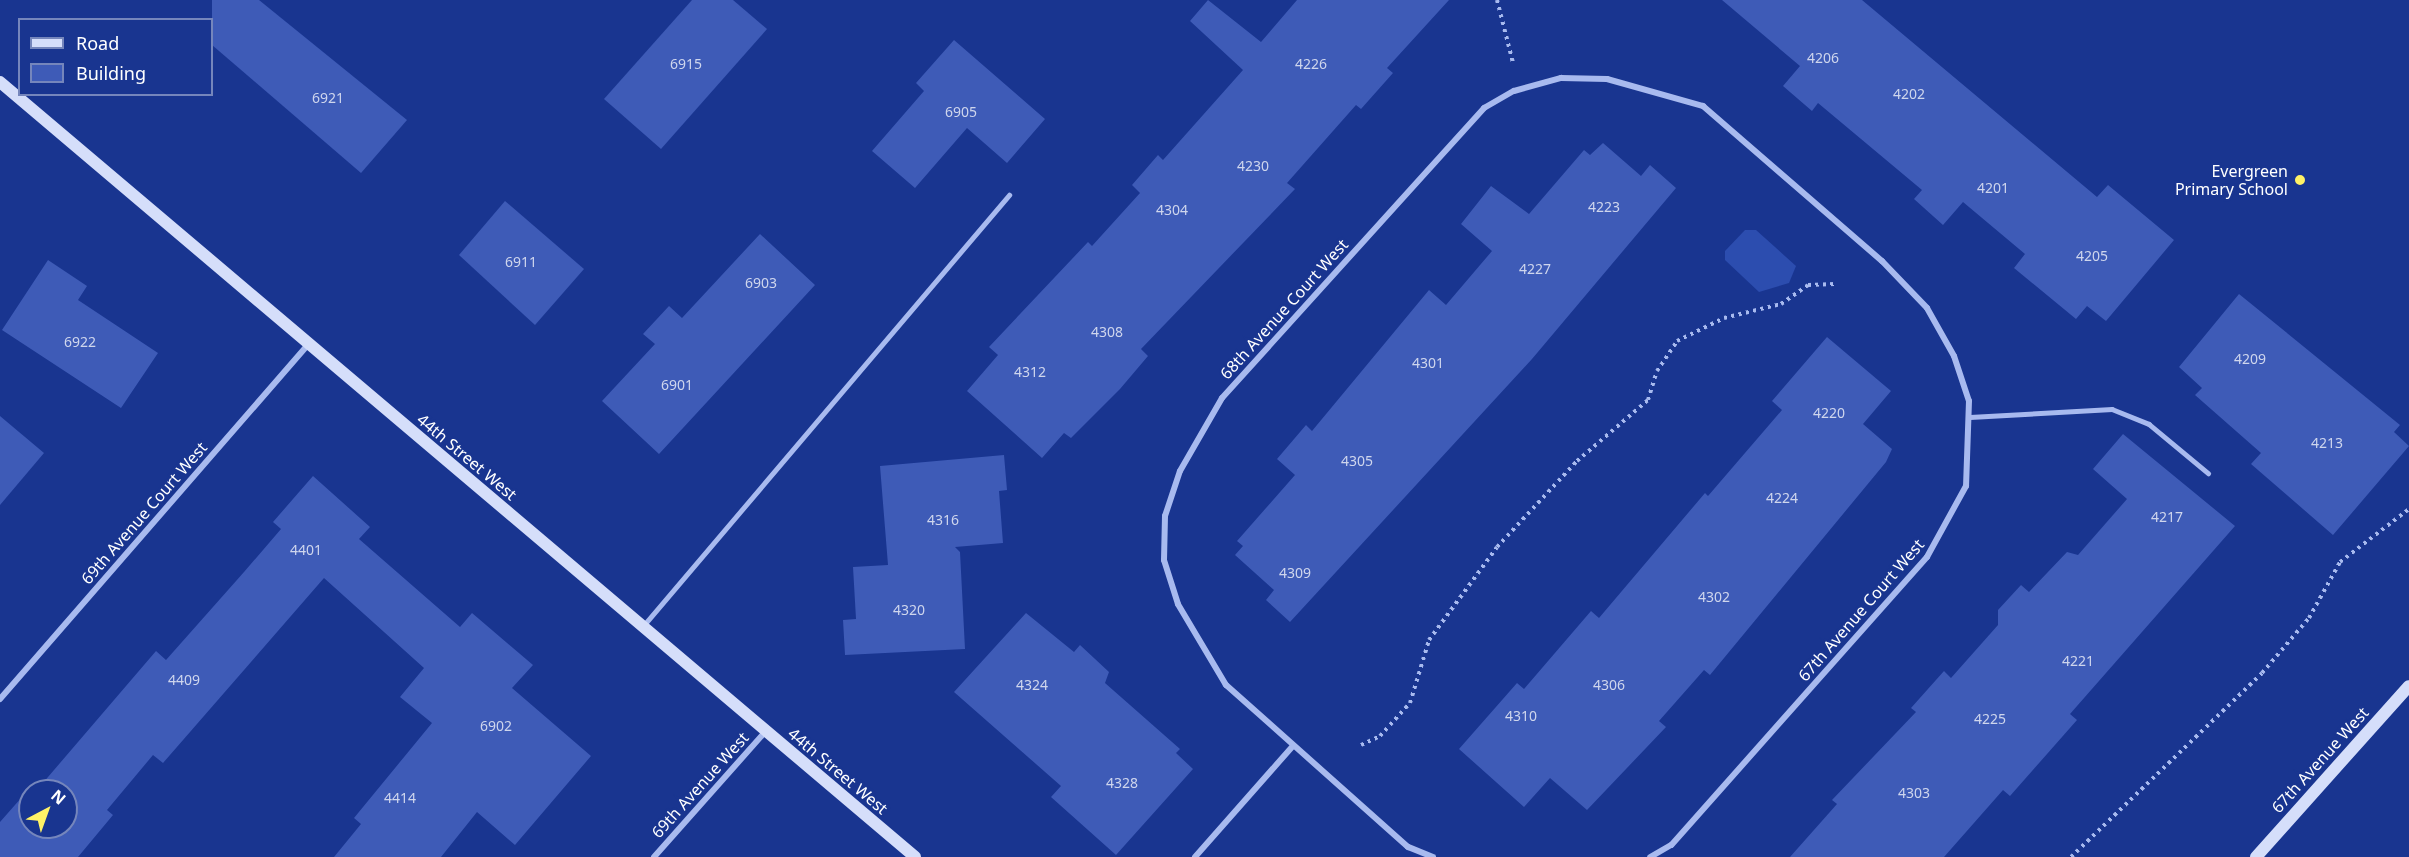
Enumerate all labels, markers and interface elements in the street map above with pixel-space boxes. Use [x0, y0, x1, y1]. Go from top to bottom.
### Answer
legend [18, 18, 213, 96]
text: Road [76, 31, 119, 55]
house number: 4206 [1807, 50, 1839, 66]
house number: 6915 [670, 56, 702, 72]
house number: 4226 [1295, 56, 1327, 72]
text: Building [76, 61, 146, 85]
house number: 4202 [1893, 86, 1925, 102]
house number: 6921 [312, 90, 344, 106]
house number: 6905 [945, 104, 977, 120]
house number: 4230 [1237, 158, 1269, 174]
place label: Evergreen Primary School [2175, 161, 2288, 199]
marker: Evergreen Primary School [2293, 173, 2307, 187]
house number: 4201 [1977, 180, 2009, 196]
house number: 4223 [1588, 199, 1620, 215]
house number: 4304 [1156, 202, 1188, 218]
street label: 68th Avenue Court West [1216, 235, 1352, 383]
house number: 4205 [2076, 248, 2108, 264]
house number: 6911 [505, 254, 537, 270]
house number: 4227 [1519, 261, 1551, 277]
house number: 6903 [745, 275, 777, 291]
house number: 4308 [1091, 324, 1123, 340]
house number: 6922 [64, 334, 96, 350]
house number: 4209 [2234, 351, 2266, 367]
house number: 4301 [1412, 355, 1444, 371]
house number: 4312 [1014, 364, 1046, 380]
house number: 6901 [661, 377, 693, 393]
house number: 4220 [1813, 405, 1845, 421]
street label: 44th Street West [413, 410, 521, 504]
house number: 4213 [2311, 435, 2343, 451]
street label: 69th Avenue Court West [77, 438, 211, 588]
house number: 4305 [1341, 453, 1373, 469]
house number: 4224 [1766, 490, 1798, 506]
house number: 4217 [2151, 509, 2183, 525]
house number: 4316 [927, 512, 959, 528]
street label: 67th Avenue Court West [1794, 535, 1928, 685]
house number: 4401 [290, 542, 322, 558]
house number: 4309 [1279, 565, 1311, 581]
house number: 4302 [1698, 589, 1730, 605]
house number: 4320 [893, 602, 925, 618]
house number: 4221 [2062, 653, 2094, 669]
house number: 4409 [168, 672, 200, 688]
house number: 4324 [1016, 677, 1048, 693]
house number: 4306 [1593, 677, 1625, 693]
street label: 67th Avenue West [2268, 703, 2372, 817]
house number: 4310 [1505, 708, 1537, 724]
house number: 4225 [1974, 711, 2006, 727]
house number: 6902 [480, 718, 512, 734]
street label: 44th Street West [784, 724, 892, 818]
street label: 69th Avenue West [648, 728, 752, 842]
house number: 4328 [1106, 775, 1138, 791]
north arrow [18, 779, 78, 839]
text: N [46, 784, 71, 809]
house number: 4303 [1898, 785, 1930, 801]
house number: 4414 [384, 790, 416, 806]

